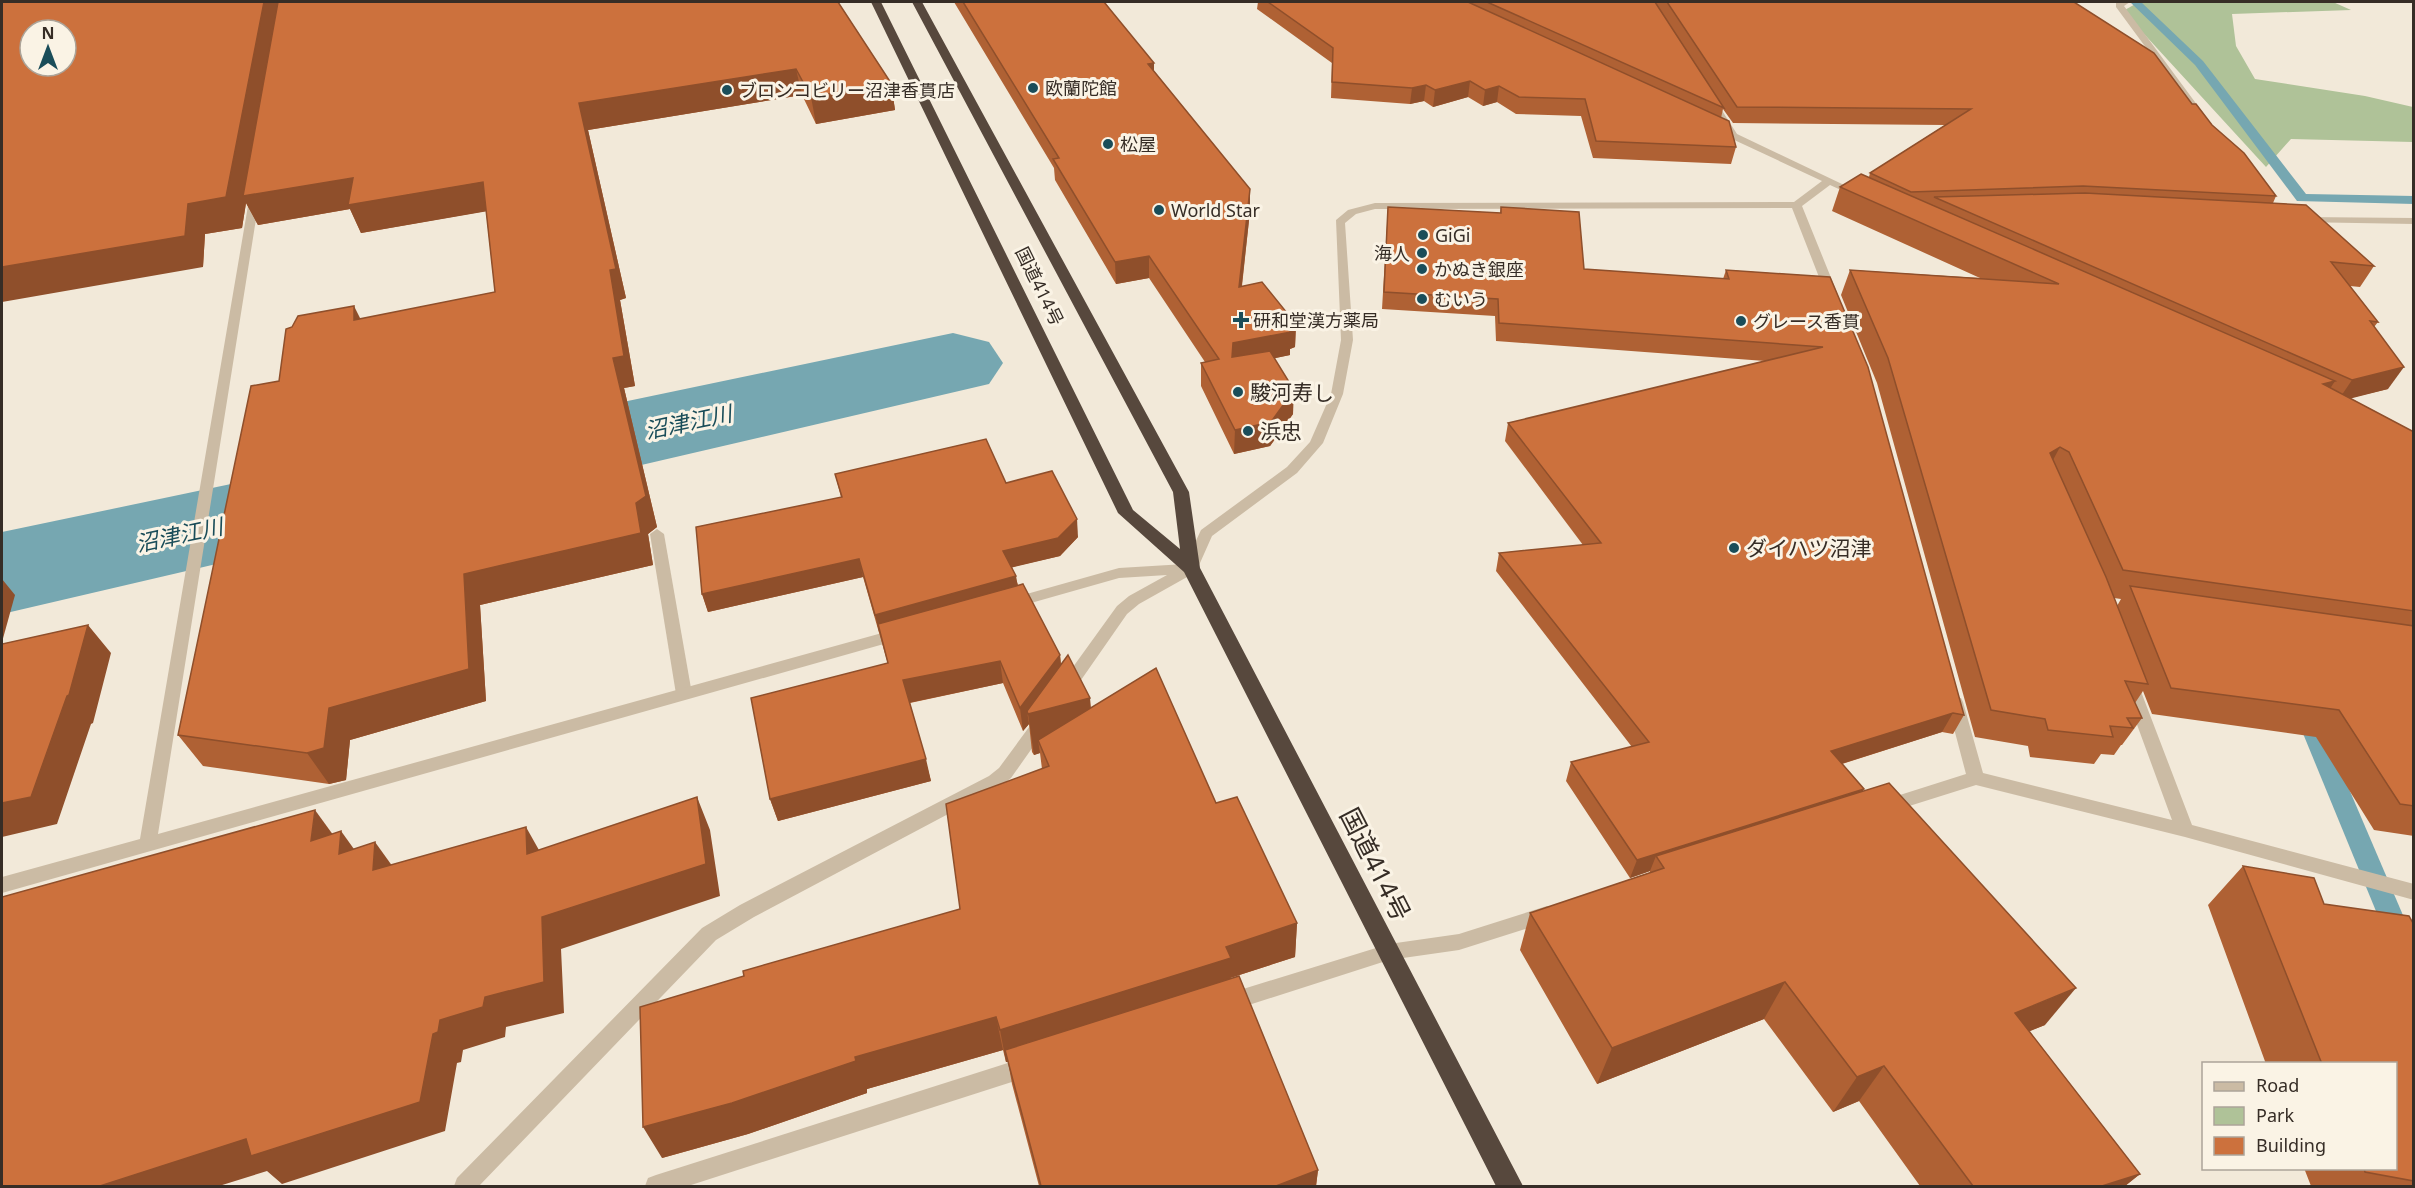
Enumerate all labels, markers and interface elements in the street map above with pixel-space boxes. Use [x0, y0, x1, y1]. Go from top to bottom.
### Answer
north arrow [18, 18, 78, 78]
text: N [41, 22, 55, 44]
place label: 欧蘭陀館 [1045, 76, 1117, 100]
place label: ブロンコビリー沼津香貫店 [739, 78, 955, 102]
marker: 欧蘭陀館 [1026, 81, 1040, 95]
marker: ブロンコビリー沼津香貫店 [720, 83, 734, 97]
place label: 松屋 [1120, 132, 1156, 156]
marker: 松屋 [1101, 137, 1115, 151]
place label: World Star [1171, 198, 1261, 222]
marker: World Star [1152, 203, 1166, 217]
place label: GiGi [1435, 223, 1471, 247]
marker: GiGi [1416, 228, 1430, 242]
place label: 海人 [1374, 241, 1410, 265]
street label: 国道414号 [1011, 243, 1069, 329]
marker: 海人 [1415, 246, 1429, 260]
place label: かぬき銀座 [1434, 257, 1524, 281]
marker: かぬき銀座 [1415, 262, 1429, 276]
place label: むいう [1434, 287, 1488, 311]
marker: むいう [1415, 292, 1429, 306]
place label: 研和堂漢方薬局 [1253, 308, 1379, 332]
place label: グレース香貫 [1753, 309, 1860, 333]
marker: 研和堂漢方薬局 [1234, 313, 1248, 327]
marker: グレース香貫 [1734, 314, 1748, 328]
place label: 駿河寿し [1250, 378, 1334, 406]
marker: 駿河寿し [1231, 385, 1245, 399]
water label: 沼津江川 [642, 397, 736, 445]
place label: 浜忠 [1260, 417, 1302, 445]
marker: 浜忠 [1241, 424, 1255, 438]
water label: 沼津江川 [133, 510, 227, 558]
place label: ダイハツ沼津 [1746, 534, 1872, 562]
marker: ダイハツ沼津 [1727, 541, 1741, 555]
street label: 国道414号 [1332, 801, 1420, 927]
legend [2202, 1062, 2397, 1170]
text: Road [2256, 1073, 2299, 1097]
text: Park [2256, 1103, 2294, 1127]
text: Building [2256, 1133, 2326, 1157]

